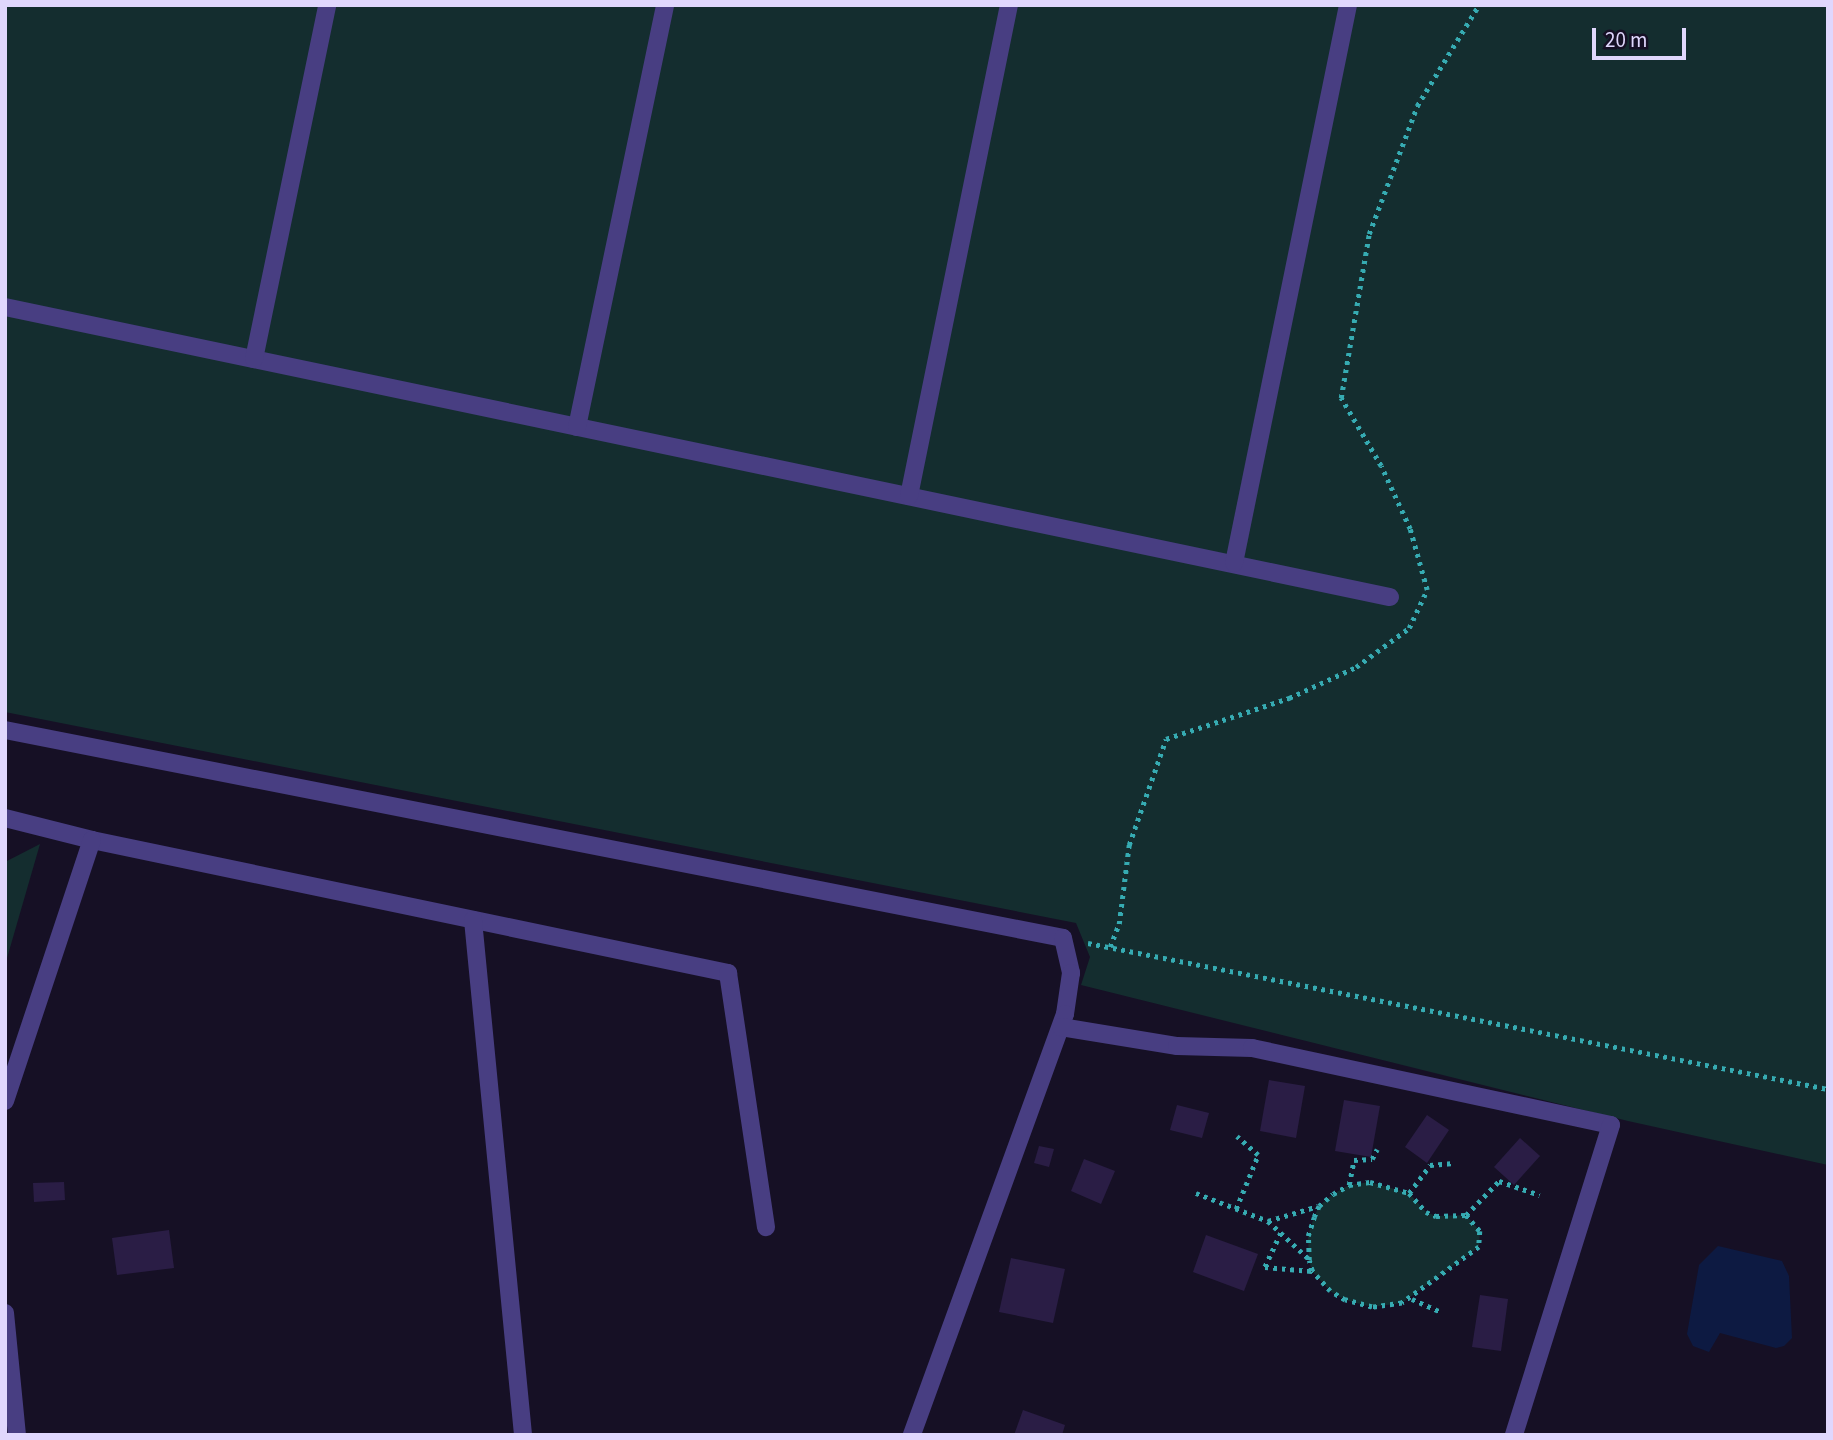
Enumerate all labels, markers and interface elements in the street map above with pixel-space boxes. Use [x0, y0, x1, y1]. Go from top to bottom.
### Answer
scale bar [1595, 14, 1689, 58]
text: 20 m [1605, 25, 1647, 55]

